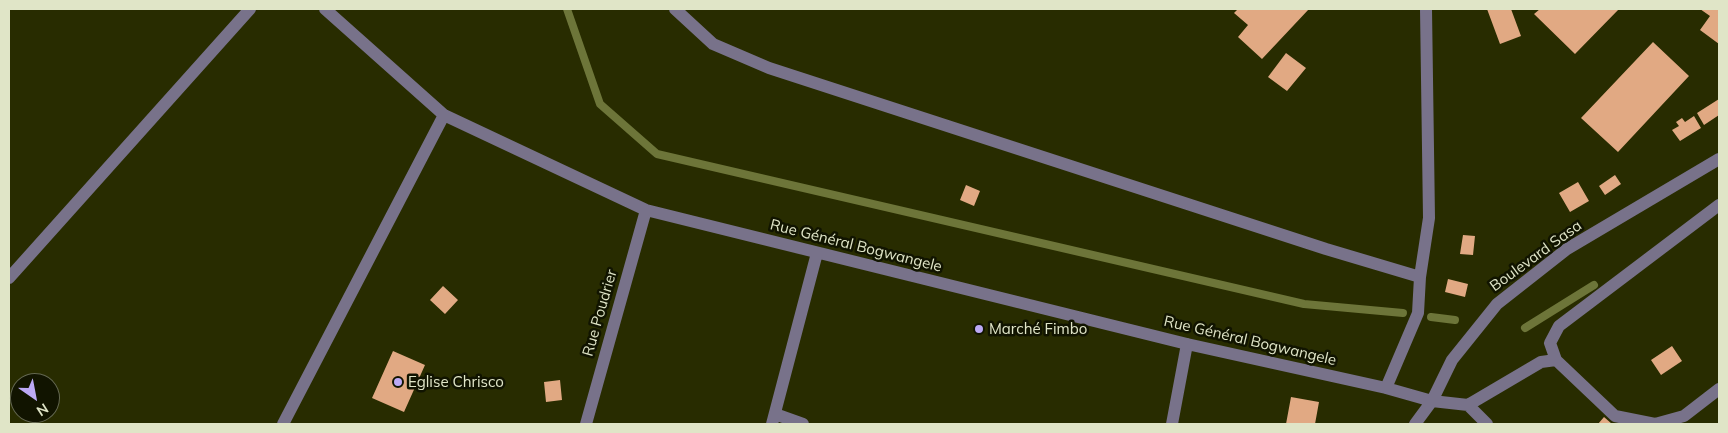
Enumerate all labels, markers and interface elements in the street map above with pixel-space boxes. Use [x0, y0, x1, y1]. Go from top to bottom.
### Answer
street label: Rue Général Bogwangele [768, 216, 944, 276]
street label: Boulevard Sasa [1487, 217, 1585, 295]
street label: Rue Poudrier [579, 268, 621, 358]
street label: Rue Général Bogwangele [1162, 312, 1338, 370]
place label: Marché Fimbo [989, 320, 1087, 338]
marker: Marché Fimbo [973, 323, 985, 335]
north arrow [10, 373, 60, 423]
place label: Eglise Chrisco [408, 373, 504, 391]
marker: Eglise Chrisco [392, 376, 404, 388]
text: N [33, 399, 52, 420]

